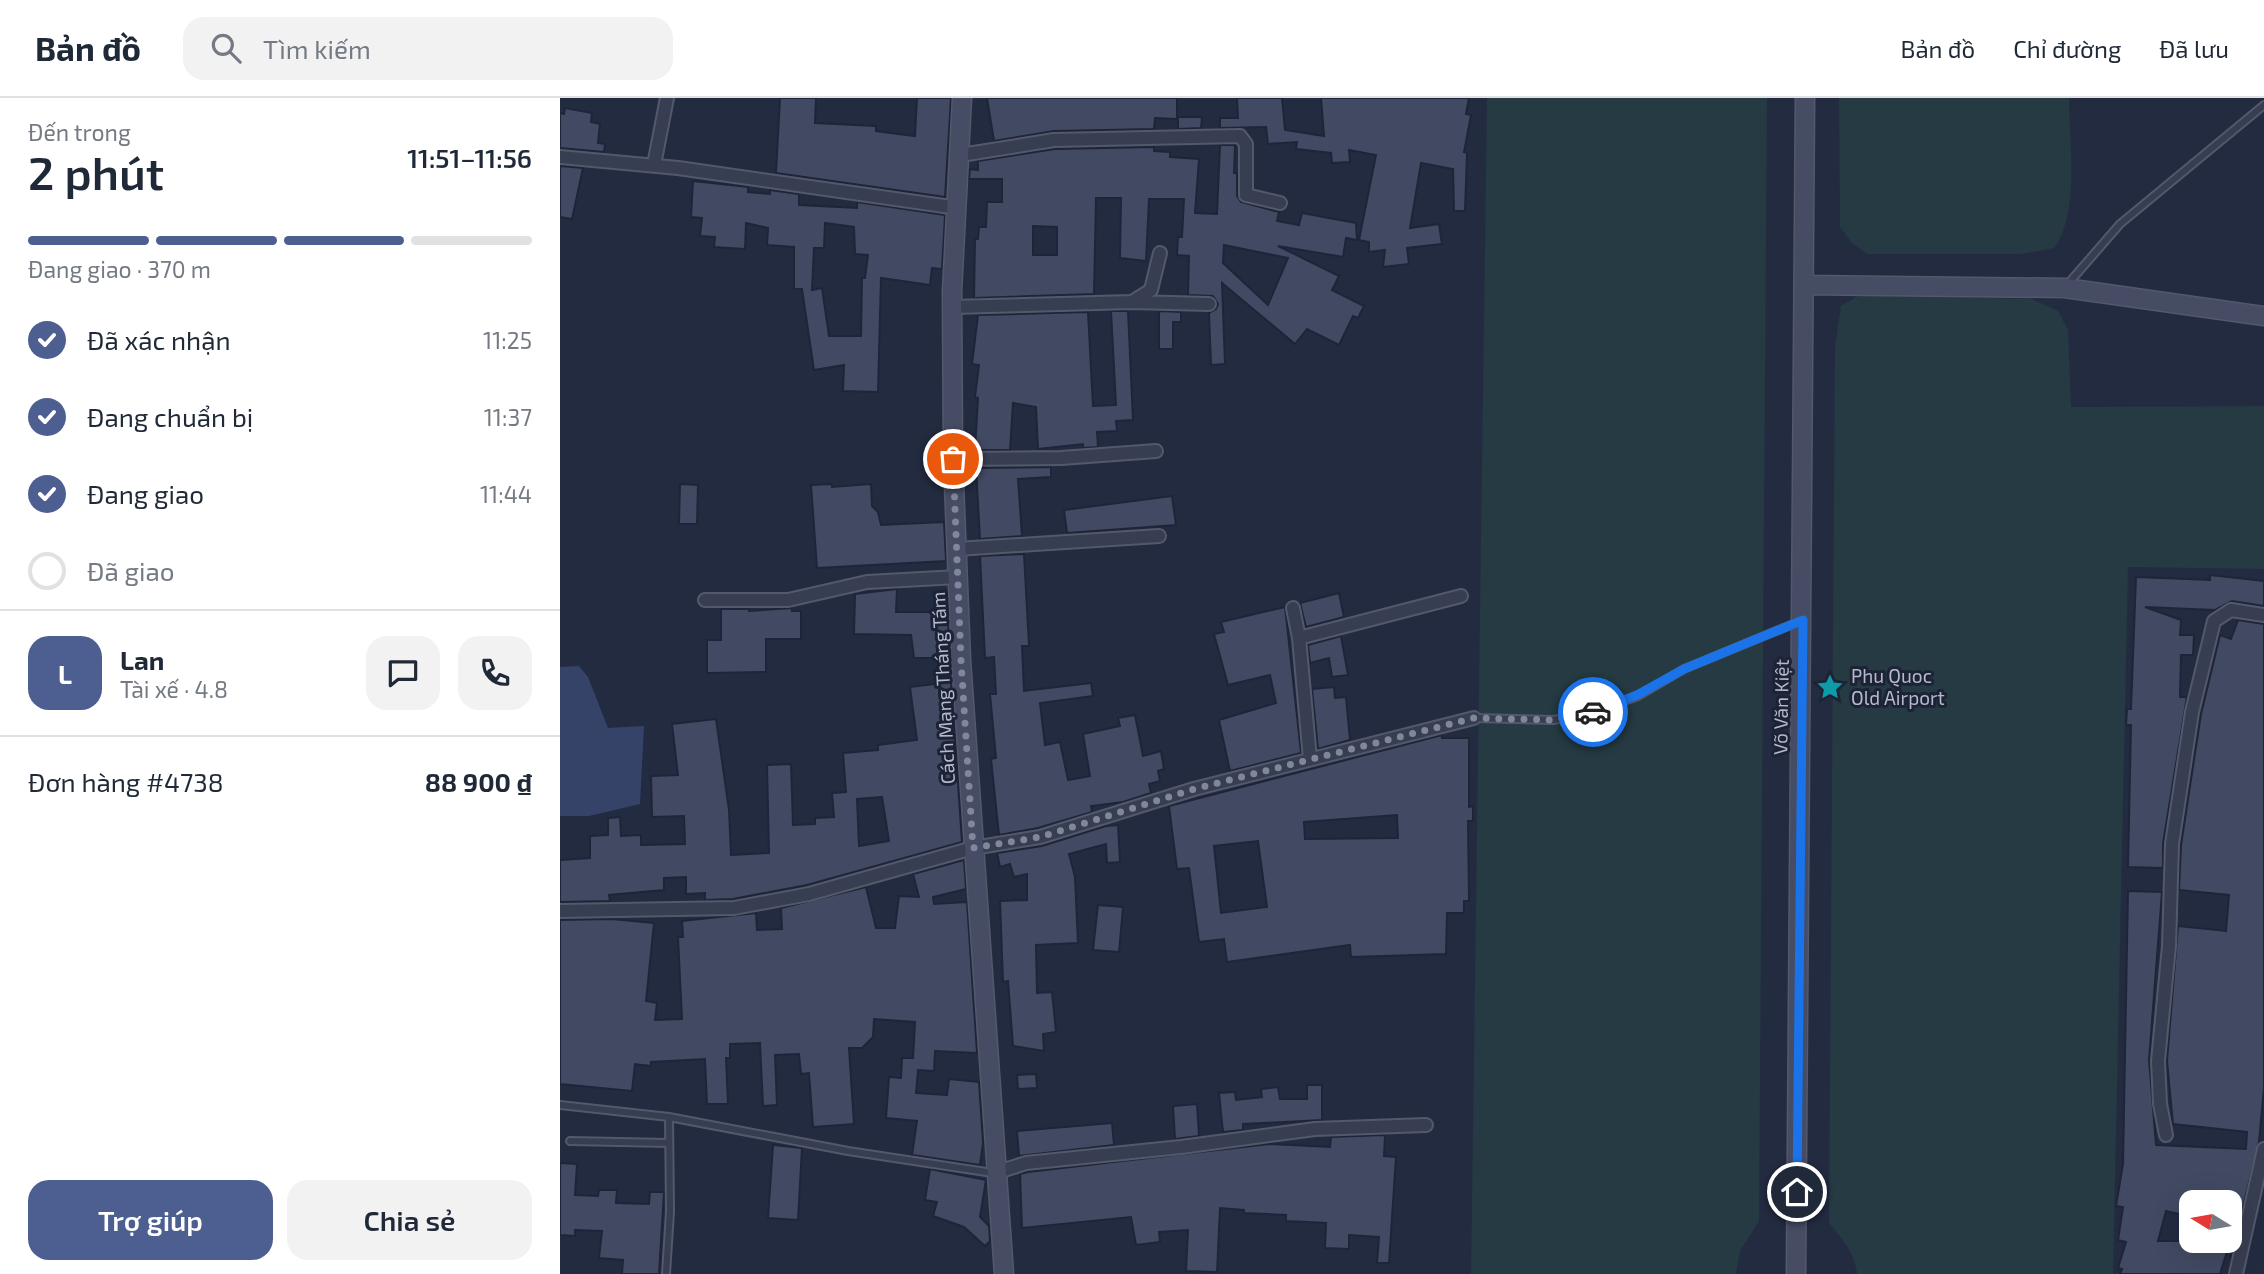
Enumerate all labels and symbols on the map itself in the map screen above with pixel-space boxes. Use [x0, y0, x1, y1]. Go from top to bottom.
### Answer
pin [923, 429, 983, 489]
street label: Cách Mạng Tháng Tám [926, 591, 959, 785]
street label: Võ Văn Kiệt [1768, 659, 1793, 755]
place label: Phu Quoc Old Airport [1851, 664, 1945, 709]
place icon: Phu Quoc Old Airport [1815, 672, 1845, 702]
courier [1558, 677, 1628, 747]
pin [1767, 1162, 1827, 1222]
north arrow [2179, 1190, 2242, 1253]

